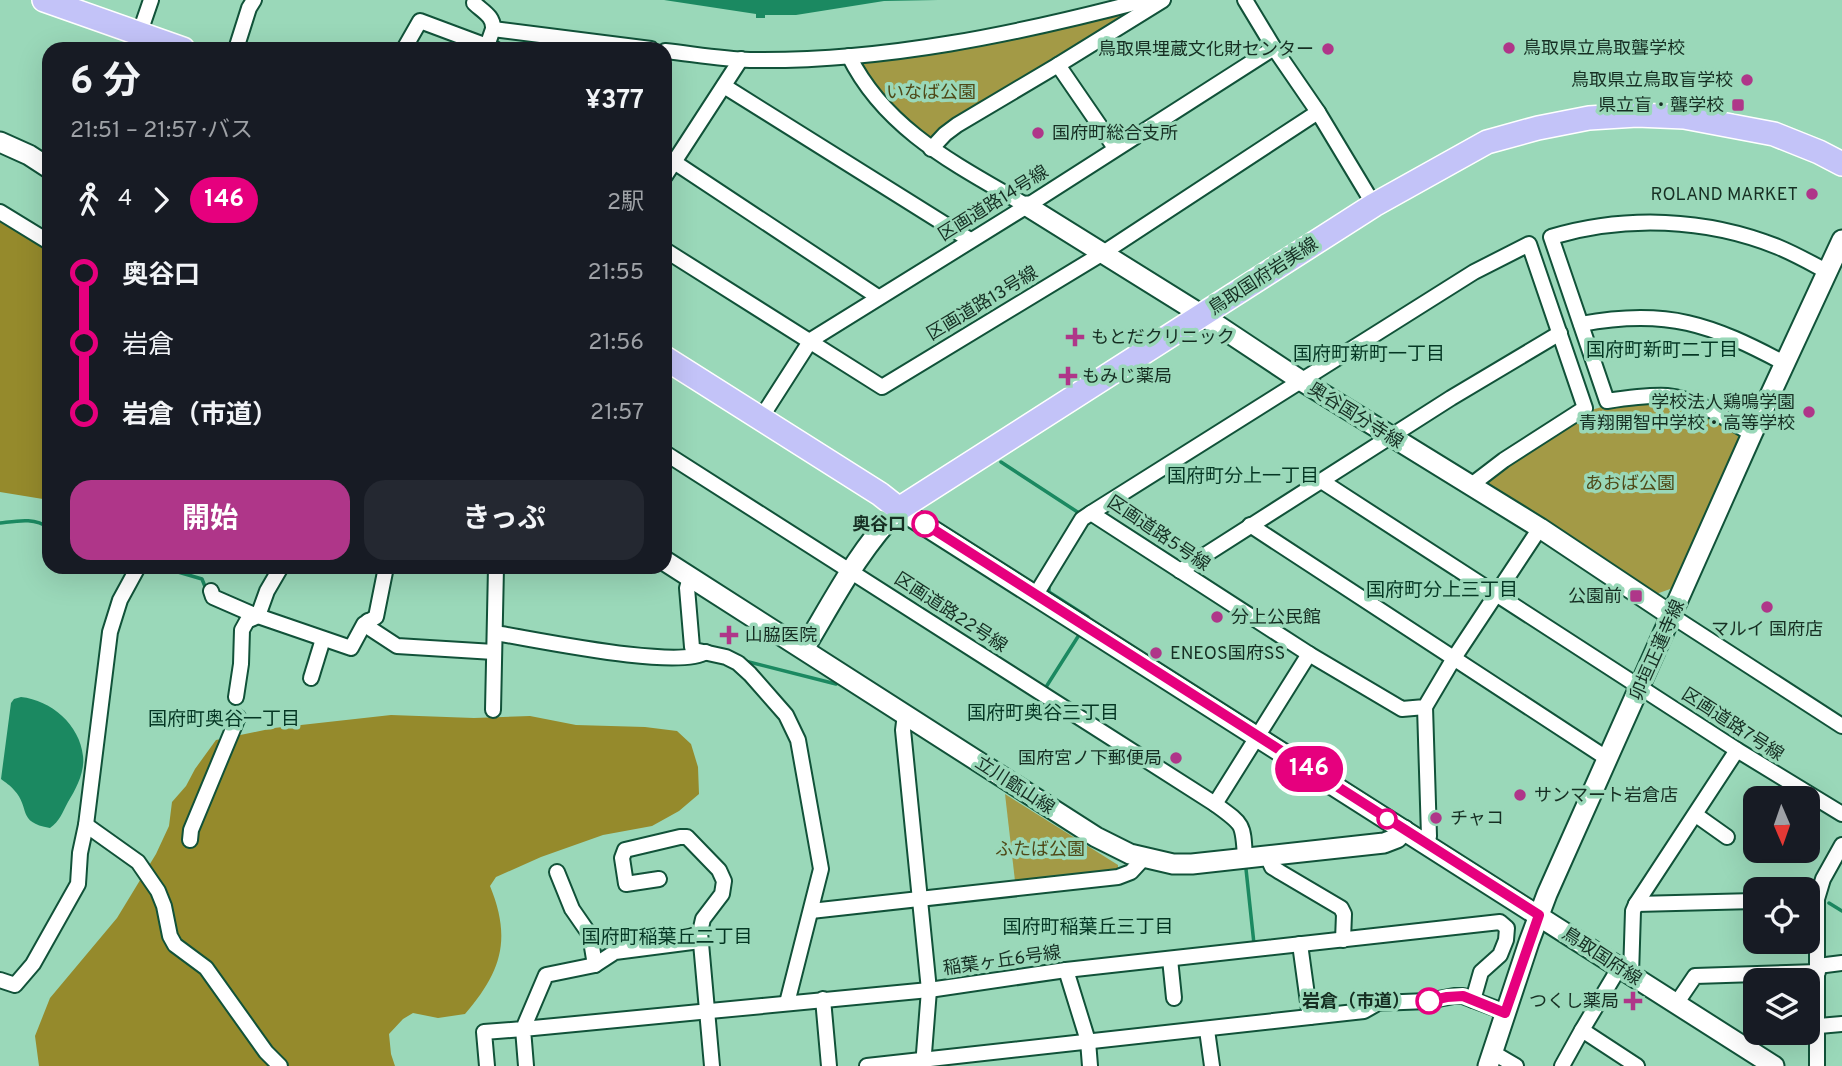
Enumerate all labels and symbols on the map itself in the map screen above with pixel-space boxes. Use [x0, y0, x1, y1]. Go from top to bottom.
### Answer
place label: 鳥取県立鳥取聾学校 [1523, 38, 1685, 61]
place label: 鳥取県埋蔵文化財センター [1098, 39, 1314, 62]
marker: 鳥取県立鳥取聾学校 [1501, 40, 1517, 56]
marker: 鳥取県埋蔵文化財センター [1320, 41, 1336, 57]
place label: 鳥取県立鳥取盲学校 [1571, 70, 1733, 93]
marker: 鳥取県立鳥取盲学校 [1739, 72, 1755, 88]
park label: いなば公園 [886, 82, 976, 105]
place label: 県立盲・聾学校 [1598, 95, 1724, 118]
marker: 県立盲・聾学校 [1730, 97, 1746, 113]
place label: 国府町総合支所 [1052, 123, 1178, 146]
marker: 国府町総合支所 [1030, 125, 1046, 141]
street label: 区画道路14号線 [934, 161, 1053, 247]
place label: ROLAND MARKET [1650, 184, 1798, 207]
marker: ROLAND MARKET [1804, 186, 1820, 202]
street label: 鳥取国府岩美線 [1205, 233, 1323, 321]
street label: 区画道路13号線 [923, 262, 1043, 346]
marker: もとだクリニック [1065, 327, 1085, 347]
place label: もとだクリニック [1091, 327, 1235, 350]
district label: 国府町新町二丁目 [1586, 339, 1738, 363]
district label: 国府町新町一丁目 [1293, 343, 1445, 367]
place label: もみじ薬局 [1082, 366, 1172, 389]
marker: もみじ薬局 [1060, 368, 1076, 384]
street label: 奥谷国分寺線 [1303, 378, 1407, 455]
place label: 学校法人鶏鳴学園 青翔開智中学校・高等学校 [1579, 392, 1795, 436]
marker: 学校法人鶏鳴学園 青翔開智中学校・高等学校 [1801, 404, 1817, 420]
district label: 国府町分上一丁目 [1167, 465, 1319, 489]
park label: あおば公園 [1585, 473, 1675, 496]
street label: 区画道路5号線 [1102, 491, 1214, 577]
marker: 奥谷口 [912, 511, 938, 537]
place label: 奥谷口 [852, 514, 906, 537]
street label: 区画道路22号線 [889, 568, 1011, 658]
district label: 国府町分上三丁目 [1366, 579, 1518, 603]
place label: 公園前 [1568, 586, 1622, 609]
marker: 公園前 [1628, 588, 1644, 604]
street label: 卯垣正蓮寺線 [1626, 597, 1691, 705]
marker: マルイ 国府店 [1759, 599, 1775, 615]
place label: 分上公民館 [1231, 607, 1321, 630]
marker: 分上公民館 [1209, 609, 1225, 625]
place label: マルイ 国府店 [1711, 619, 1823, 642]
marker: 山脇医院 [719, 625, 739, 645]
place label: 山脇医院 [745, 625, 817, 648]
place label: ENEOS国府SS [1170, 643, 1285, 666]
marker: ENEOS国府SS [1148, 645, 1164, 661]
street label: 区画道路7号線 [1677, 684, 1788, 767]
district label: 国府町奥谷三丁目 [967, 702, 1119, 726]
district label: 国府町奥谷一丁目 [148, 708, 300, 732]
line badge: 146 [1269, 746, 1349, 792]
place label: 国府宮ノ下郵便局 [1018, 748, 1162, 771]
marker: 国府宮ノ下郵便局 [1168, 750, 1184, 766]
street label: 立川甑山線 [970, 752, 1058, 820]
place label: サンマート岩倉店 [1534, 785, 1678, 808]
north arrow [1743, 786, 1820, 863]
marker: サンマート岩倉店 [1512, 787, 1528, 803]
place label: チャコ [1450, 808, 1504, 831]
unlabelled marker [1377, 809, 1397, 829]
marker: チャコ [1428, 810, 1444, 826]
park label: ふたば公園 [995, 839, 1085, 862]
district label: 国府町稲葉丘三丁目 [1002, 916, 1174, 940]
street label: 鳥取国府線 [1557, 923, 1645, 991]
district label: 国府町稲葉丘二丁目 [581, 926, 753, 950]
street label: 稲葉ヶ丘6号線 [942, 942, 1063, 981]
marker: 岩倉（市道） [1416, 988, 1442, 1014]
place label: 岩倉（市道） [1302, 991, 1410, 1014]
place label: つくし薬局 [1529, 991, 1619, 1014]
marker: つくし薬局 [1625, 993, 1641, 1009]

